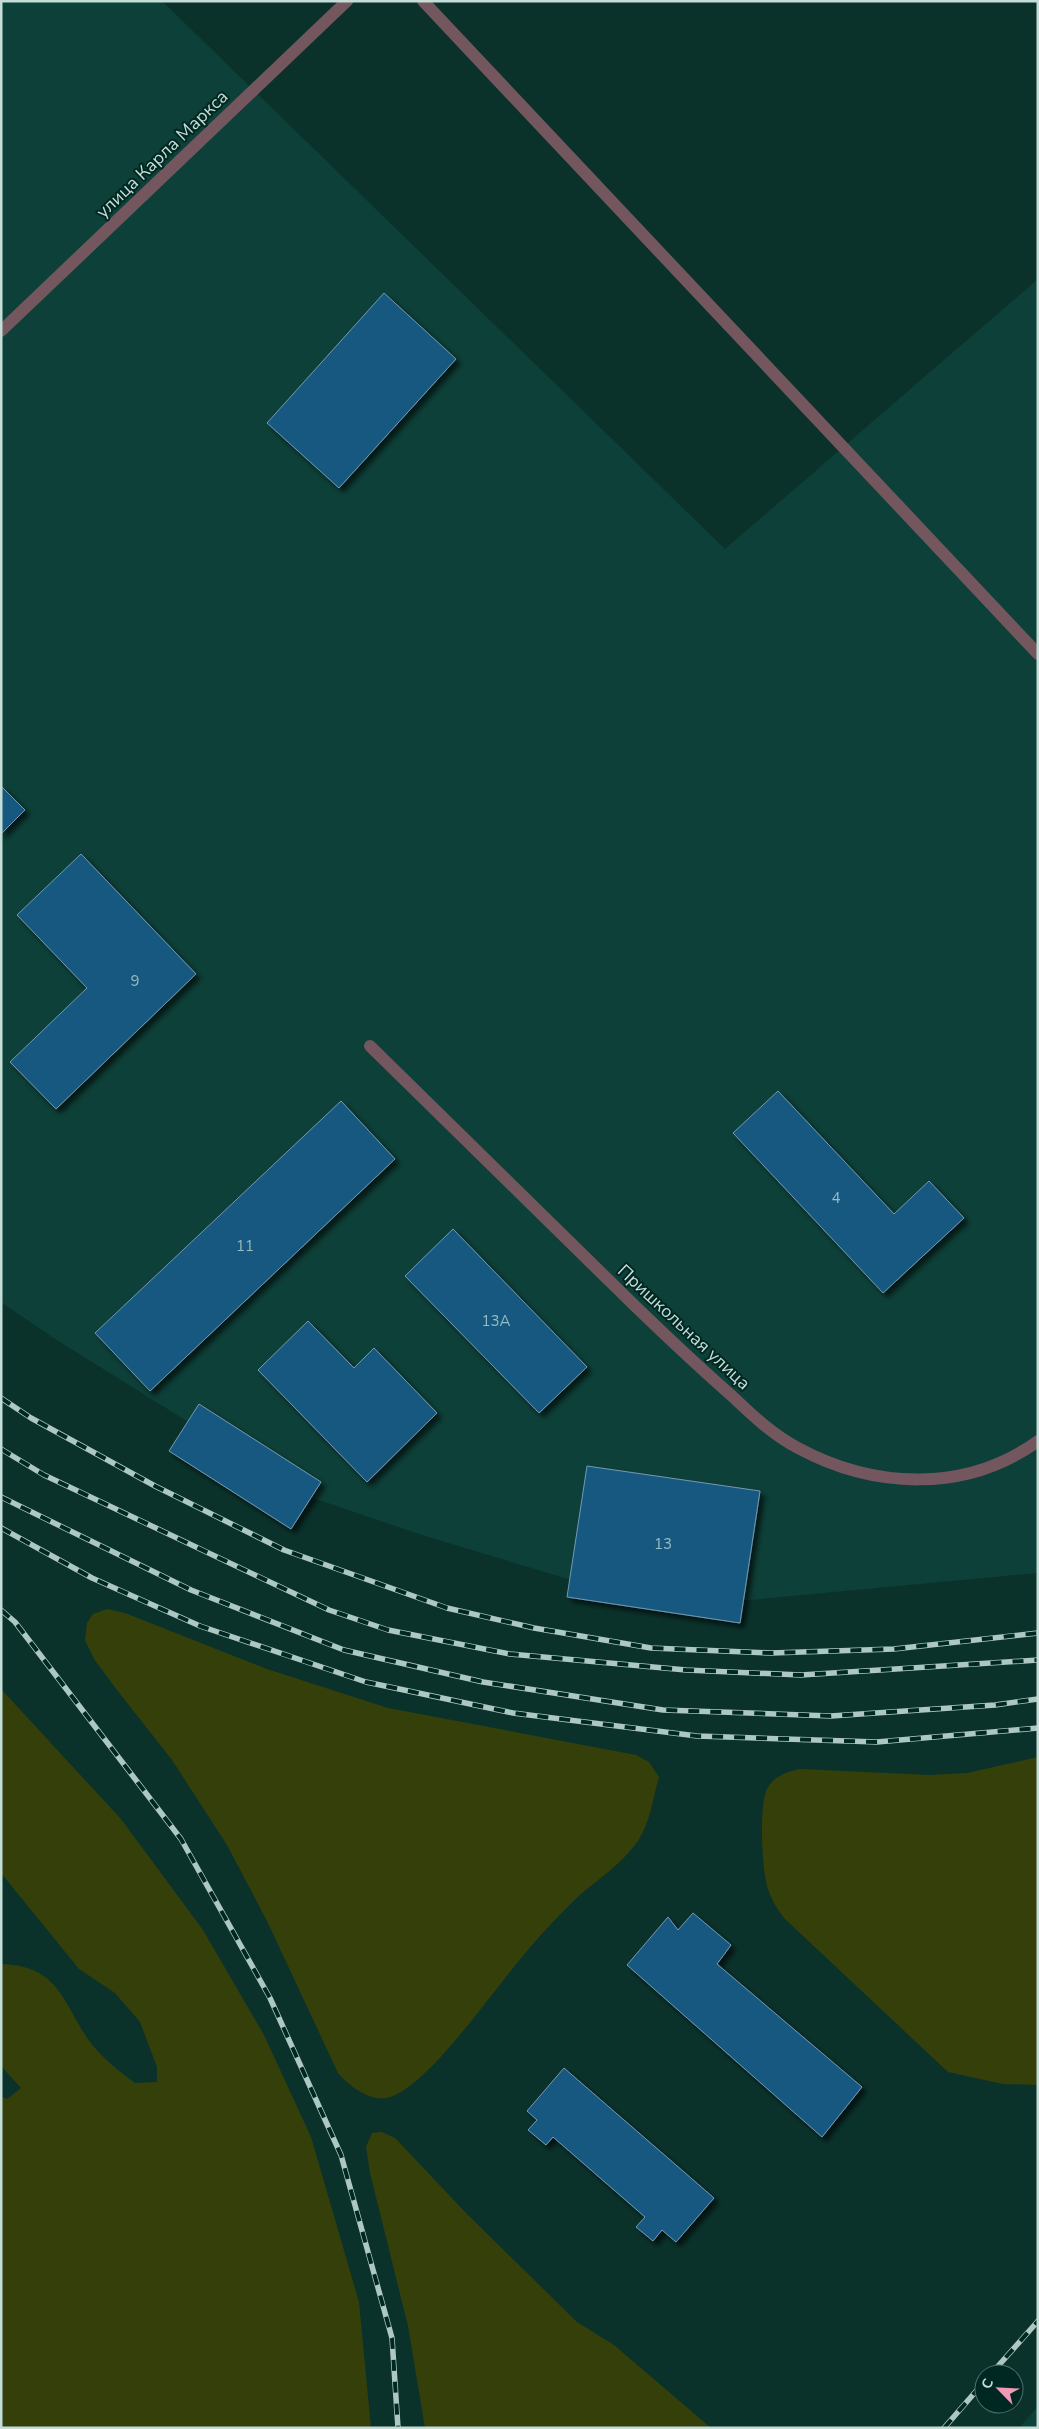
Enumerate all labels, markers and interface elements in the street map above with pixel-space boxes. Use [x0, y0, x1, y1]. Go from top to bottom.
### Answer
street label: улица Карла Маркса [91, 85, 233, 223]
house number: 9 [130, 971, 140, 991]
house number: 4 [831, 1188, 841, 1208]
house number: 11 [236, 1236, 254, 1256]
street label: Пришкольная улица [612, 1259, 756, 1395]
house number: 13А [482, 1311, 511, 1331]
house number: 13 [654, 1534, 672, 1554]
north arrow [974, 2364, 1024, 2414]
text: С [977, 2375, 998, 2392]

